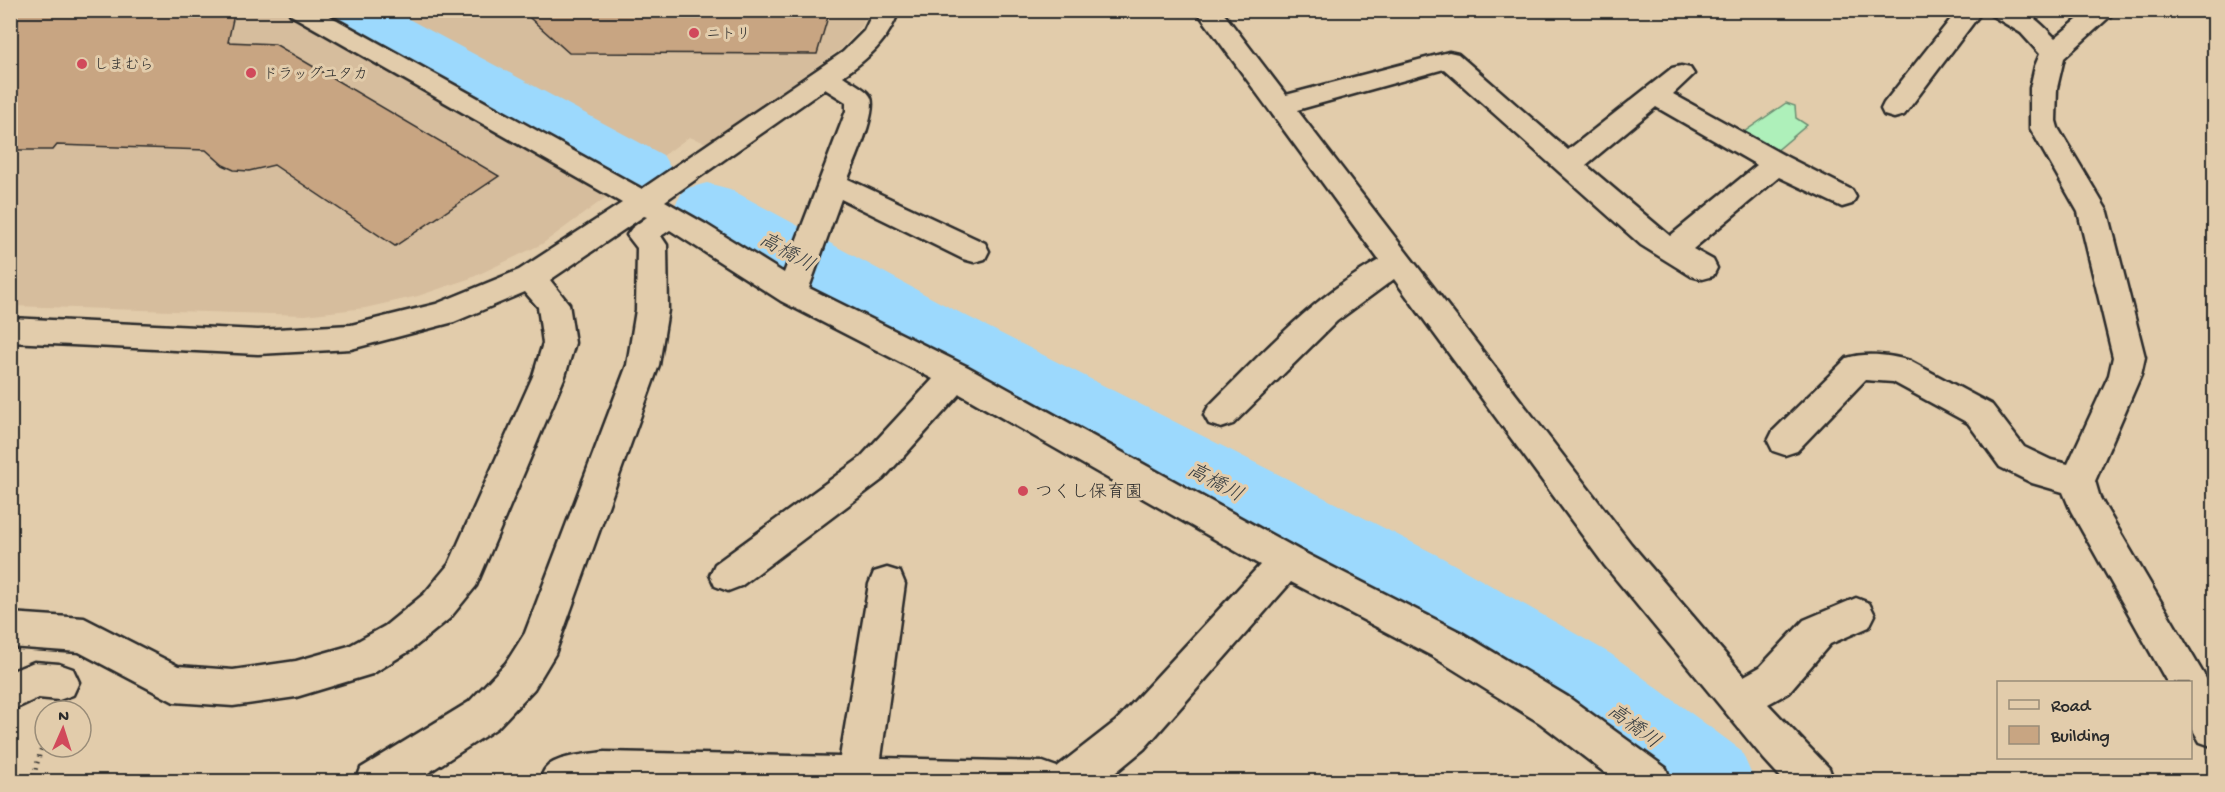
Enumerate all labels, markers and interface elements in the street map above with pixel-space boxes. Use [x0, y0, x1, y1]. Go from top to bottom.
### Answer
marker: ニトリ [687, 26, 701, 40]
place label: ニトリ [706, 26, 751, 44]
marker: しまむら [75, 57, 89, 71]
place label: しまむら [94, 57, 154, 75]
place label: ドラッグユタカ [263, 65, 368, 84]
marker: ドラッグユタカ [244, 66, 258, 80]
water label: 高橋川 [754, 228, 819, 279]
water label: 高橋川 [1182, 458, 1247, 508]
place label: つくし保育園 [1035, 482, 1143, 504]
marker: つくし保育園 [1016, 484, 1030, 498]
legend [1997, 681, 2192, 759]
text: Road [2051, 697, 2092, 718]
north arrow [33, 699, 93, 759]
water label: 高橋川 [1602, 699, 1665, 755]
text: N [58, 708, 70, 727]
text: Building [2050, 727, 2110, 748]

